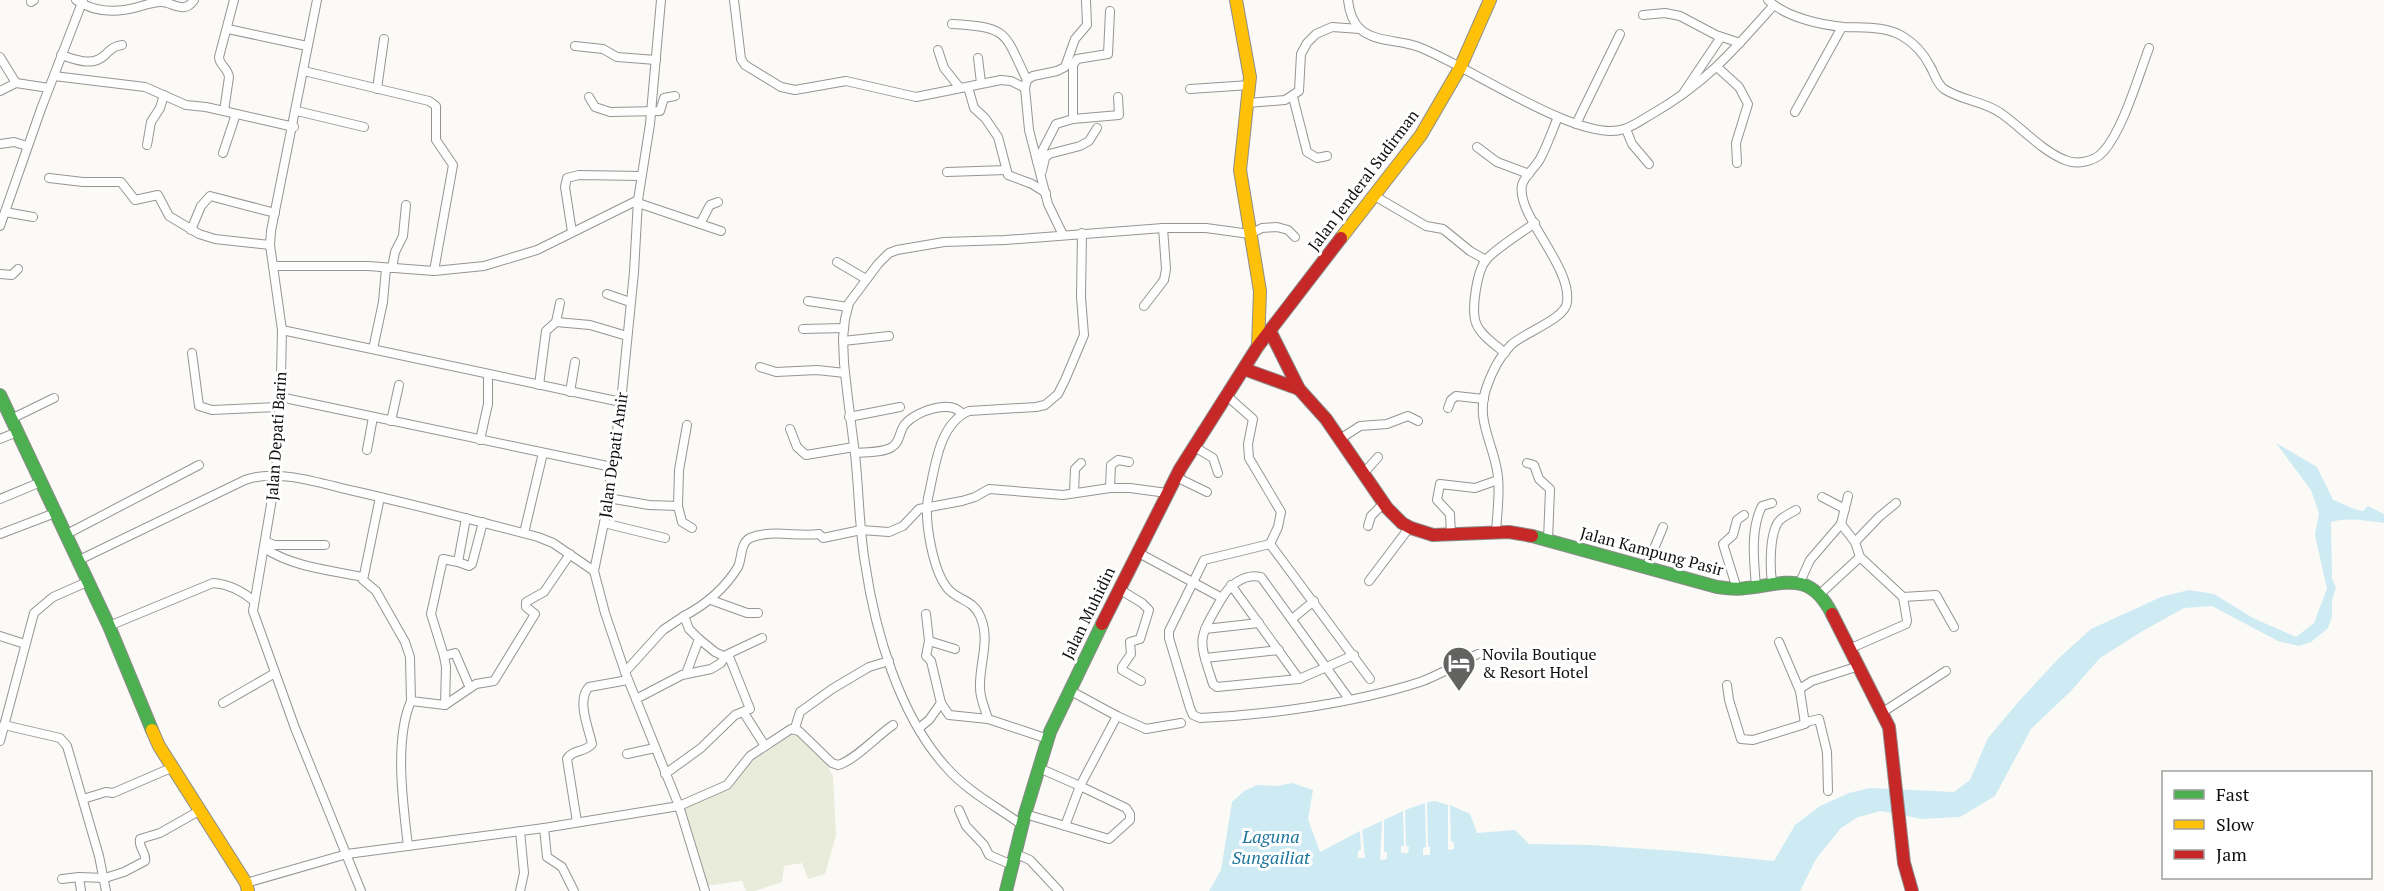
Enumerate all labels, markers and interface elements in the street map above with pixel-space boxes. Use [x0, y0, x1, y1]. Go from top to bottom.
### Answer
street label: Jalan Jenderal Sudirman [1303, 104, 1424, 255]
street label: Jalan Depati Barin [261, 370, 292, 501]
street label: Jalan Depati Amir [593, 390, 633, 519]
street label: Jalan Kampung Pasir [1578, 521, 1727, 581]
street label: Jalan Muhidin [1056, 563, 1120, 663]
place label: Novila Boutique & Resort Hotel [1482, 643, 1597, 683]
hotel icon: Novila Boutique & Resort Hotel [1441, 645, 1477, 692]
legend [2162, 771, 2372, 879]
text: Fast [2216, 782, 2250, 806]
text: Slow [2216, 812, 2255, 836]
water label: Laguna Sungailiat [1232, 824, 1311, 869]
text: Jam [2216, 842, 2247, 866]

